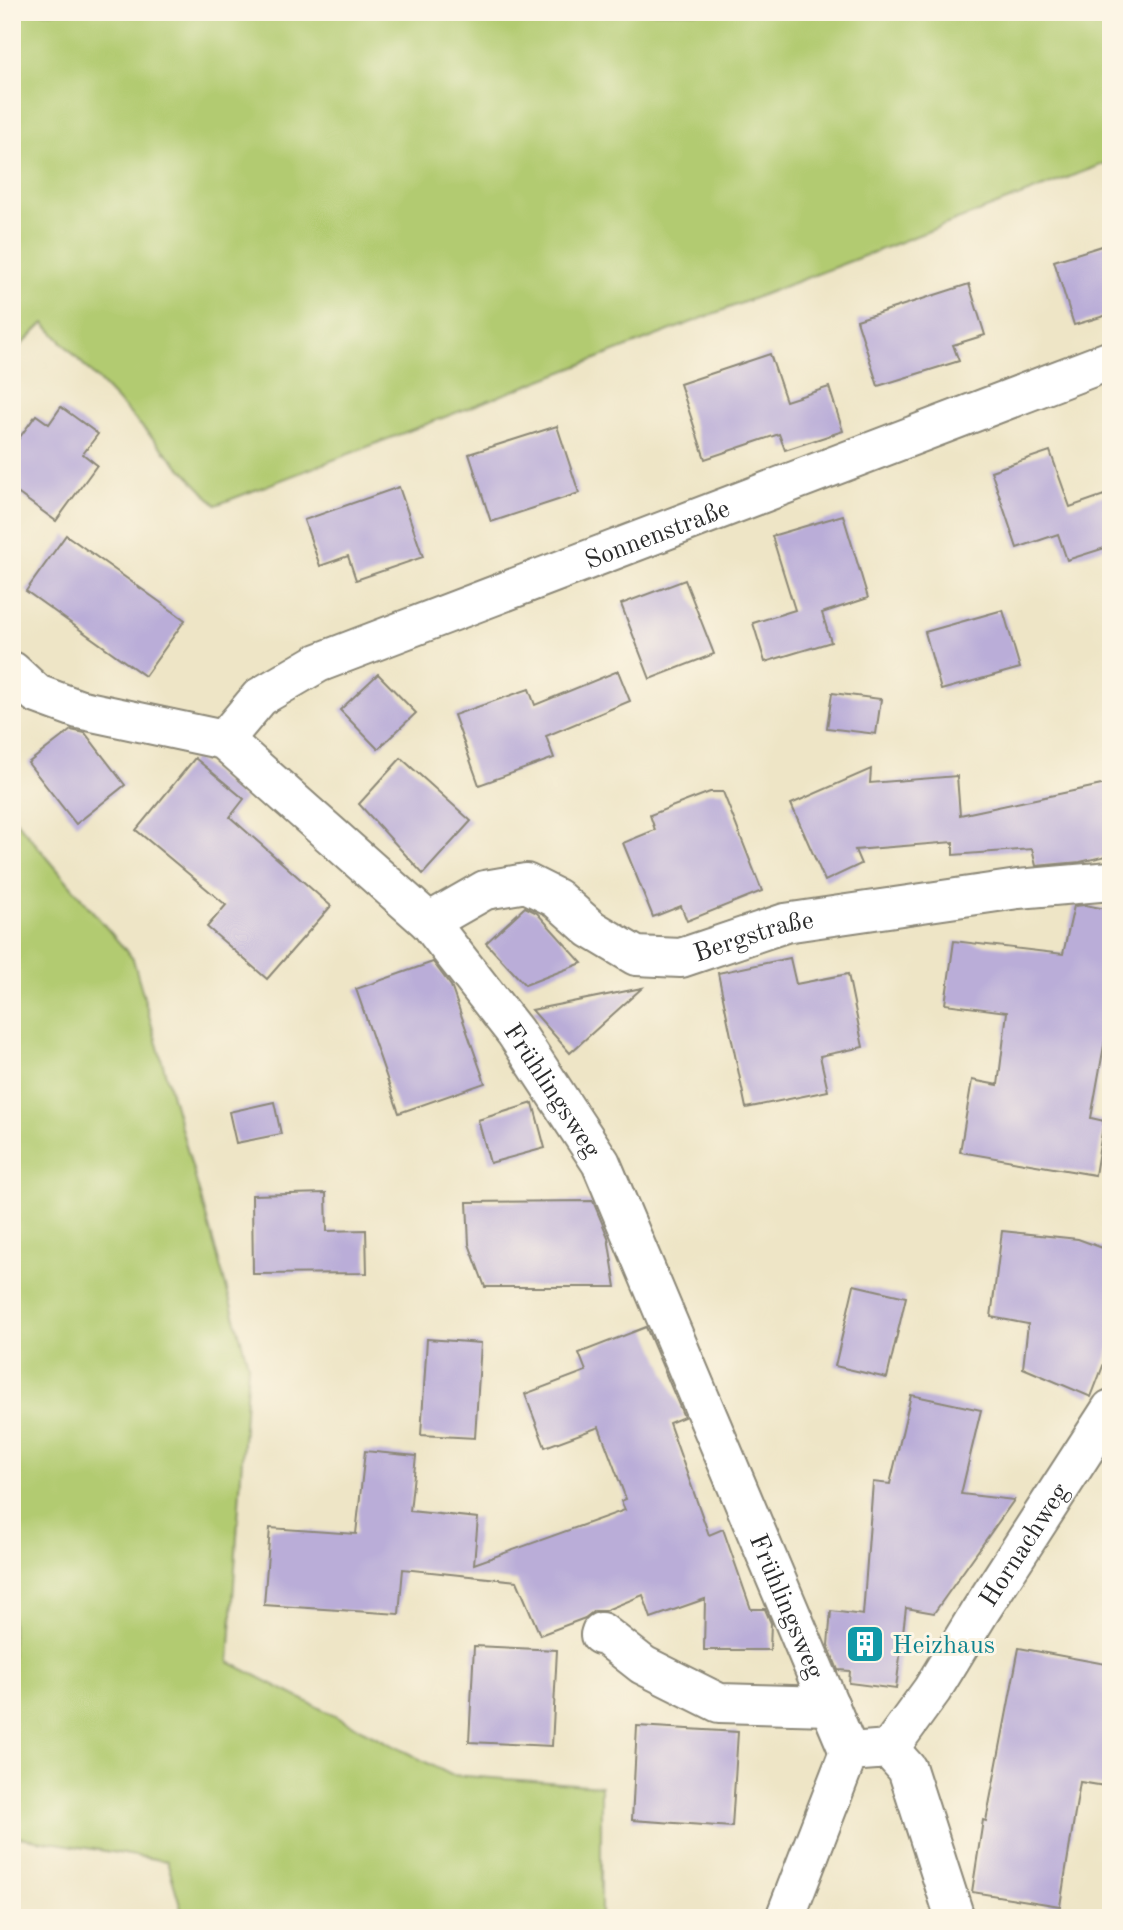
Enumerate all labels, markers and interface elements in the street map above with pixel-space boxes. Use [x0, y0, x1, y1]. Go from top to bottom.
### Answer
street label: Sonnenstraße [582, 496, 733, 575]
street label: Bergstraße [691, 908, 815, 968]
street label: Frühlingsweg [498, 1019, 605, 1163]
street label: Hornachweg [976, 1479, 1074, 1612]
street label: Frühlingsweg [744, 1530, 828, 1683]
building icon: Heizhaus [844, 1623, 886, 1665]
place label: Heizhaus [892, 1633, 995, 1659]

